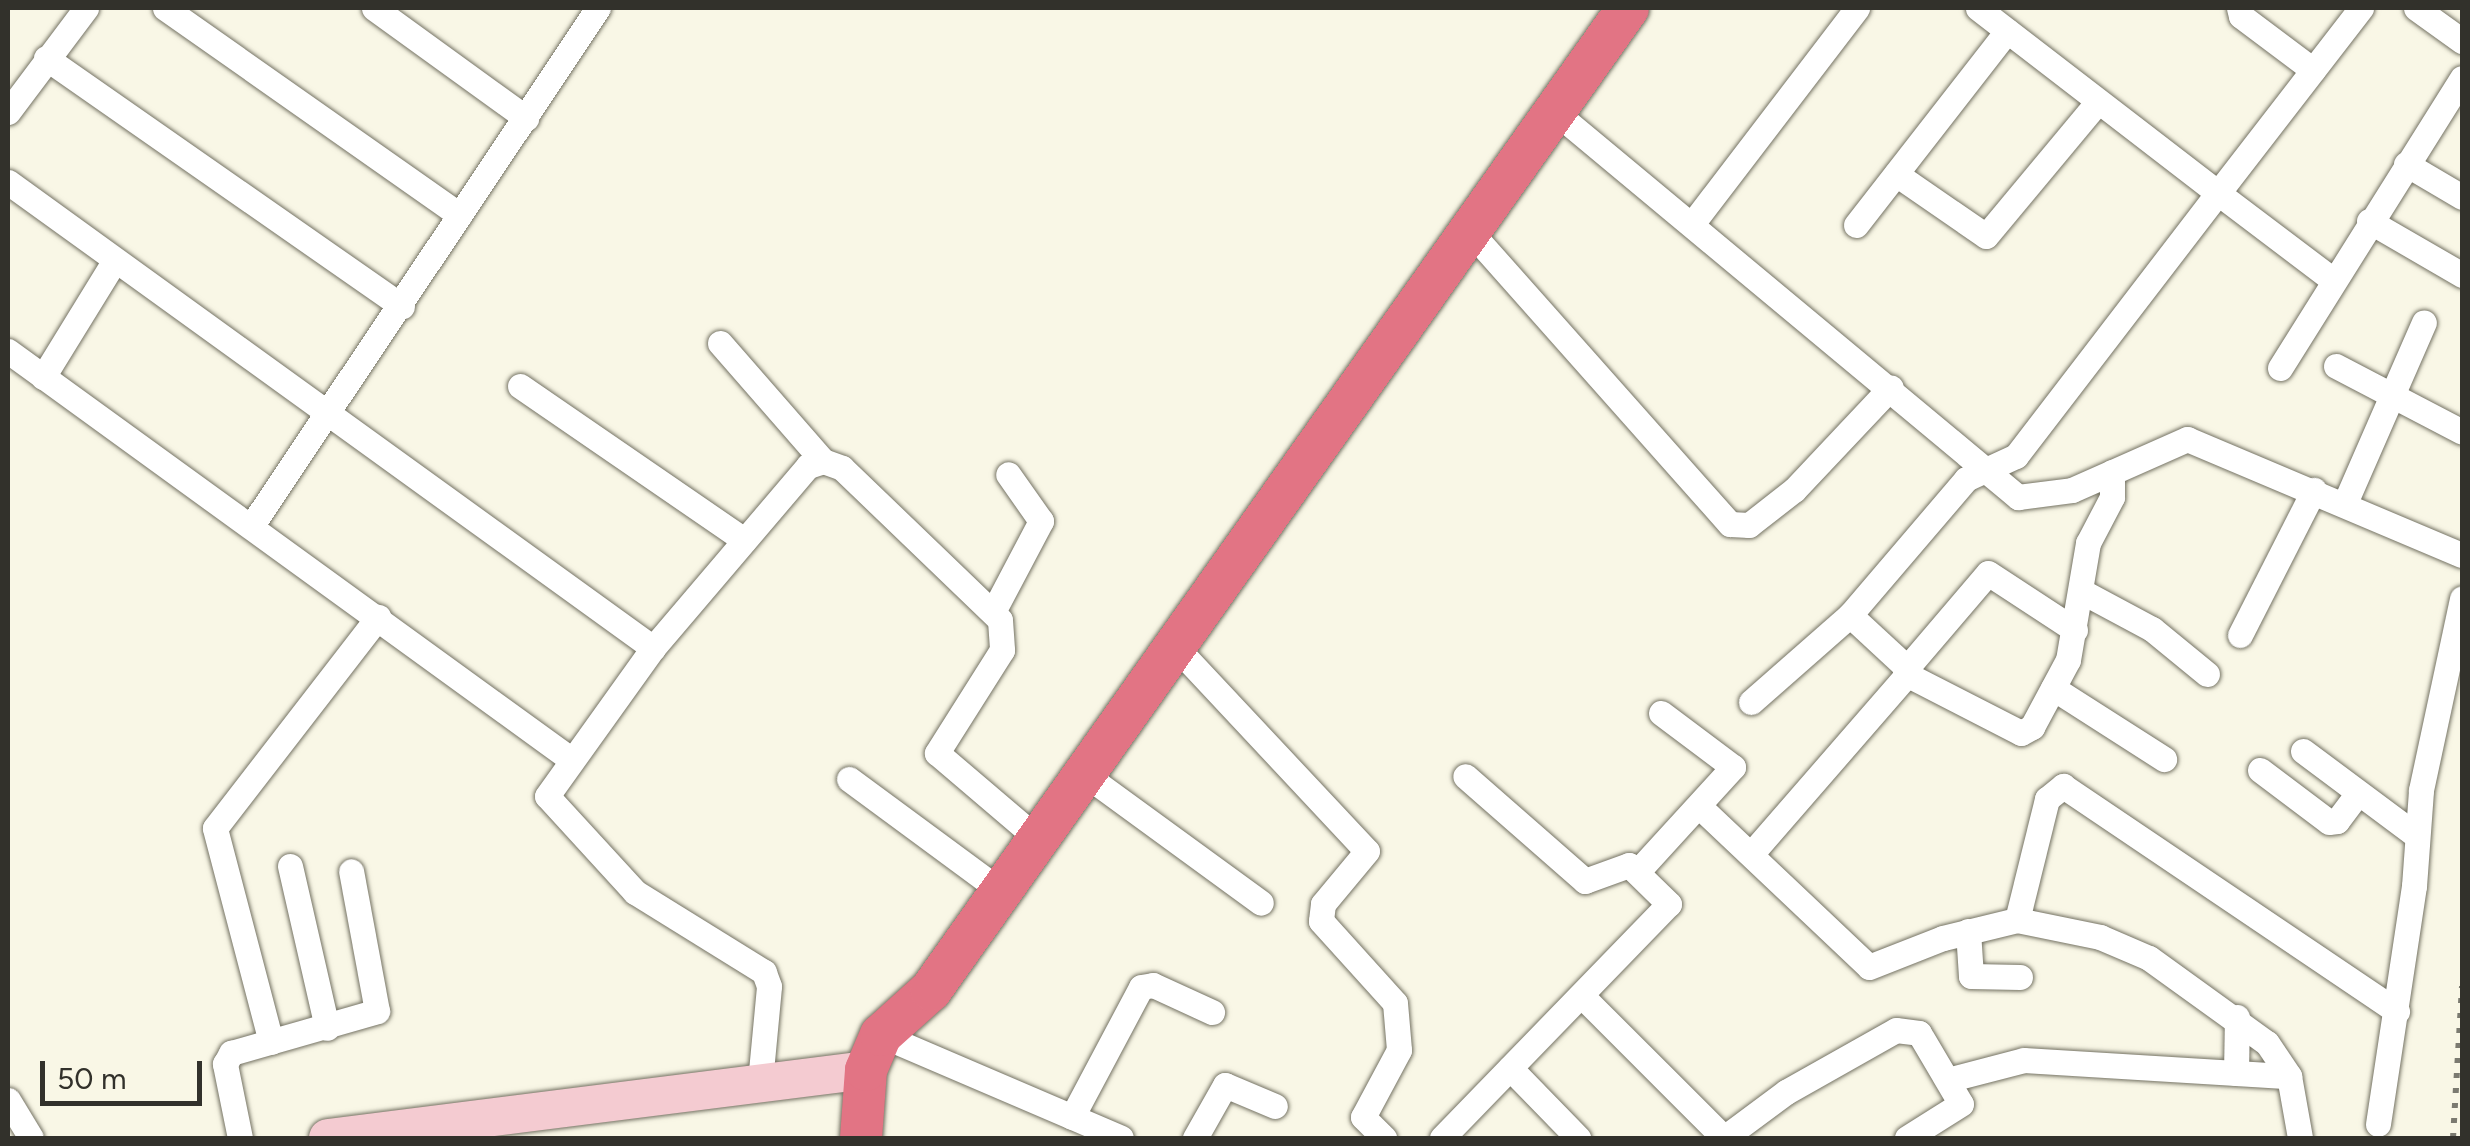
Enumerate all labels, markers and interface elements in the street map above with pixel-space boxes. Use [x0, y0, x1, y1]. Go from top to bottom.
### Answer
scale bar [45, 1041, 208, 1103]
text: 50 m [57, 1060, 126, 1097]

